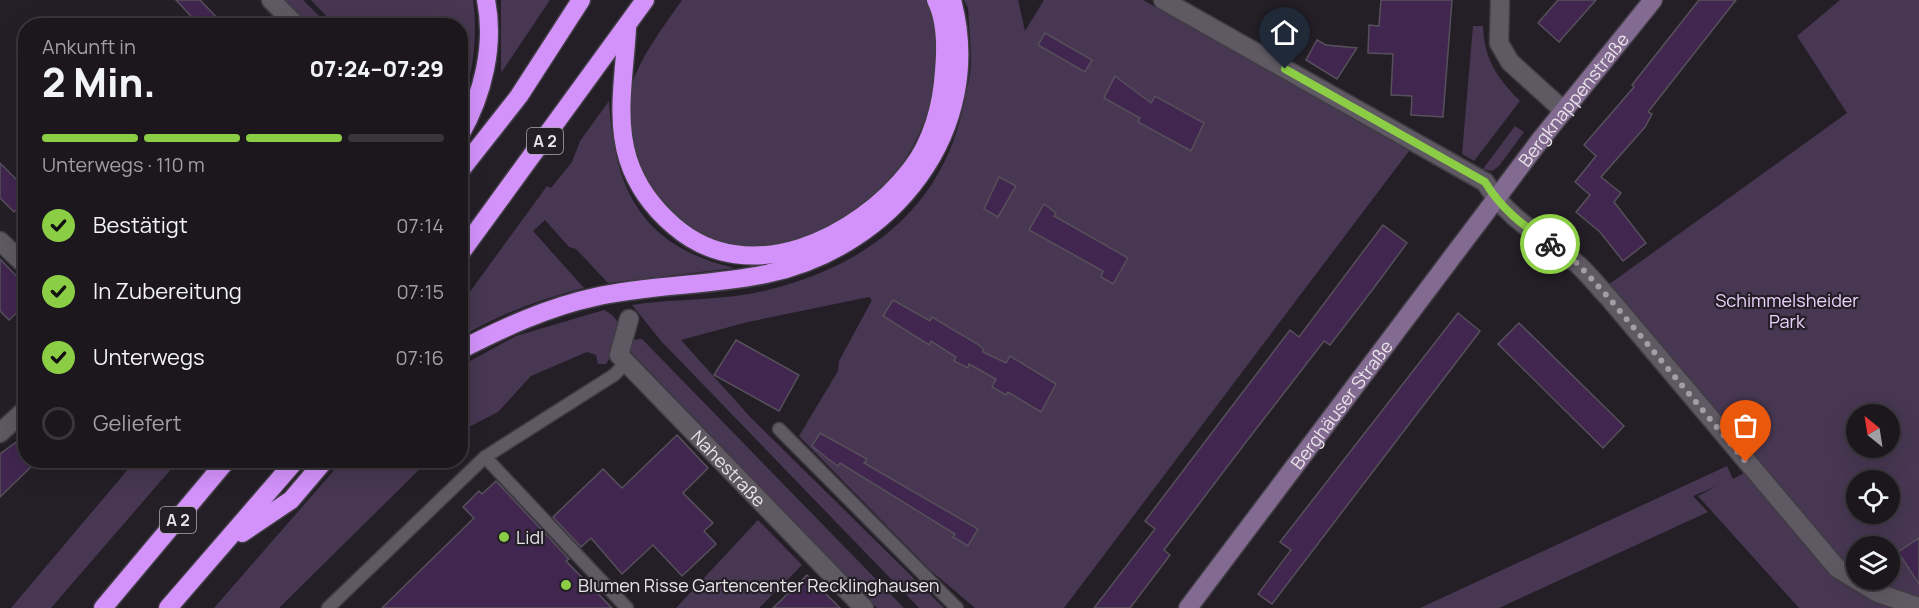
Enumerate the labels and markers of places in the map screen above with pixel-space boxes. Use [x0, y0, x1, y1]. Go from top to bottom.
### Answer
pin [1259, 7, 1310, 69]
pin [1720, 400, 1771, 462]
place label: Lidl [516, 525, 544, 549]
marker: Lidl [497, 530, 511, 544]
place label: Blumen Risse Gartencenter Recklinghausen [578, 573, 940, 597]
marker: Blumen Risse Gartencenter Recklinghausen [559, 578, 573, 592]

